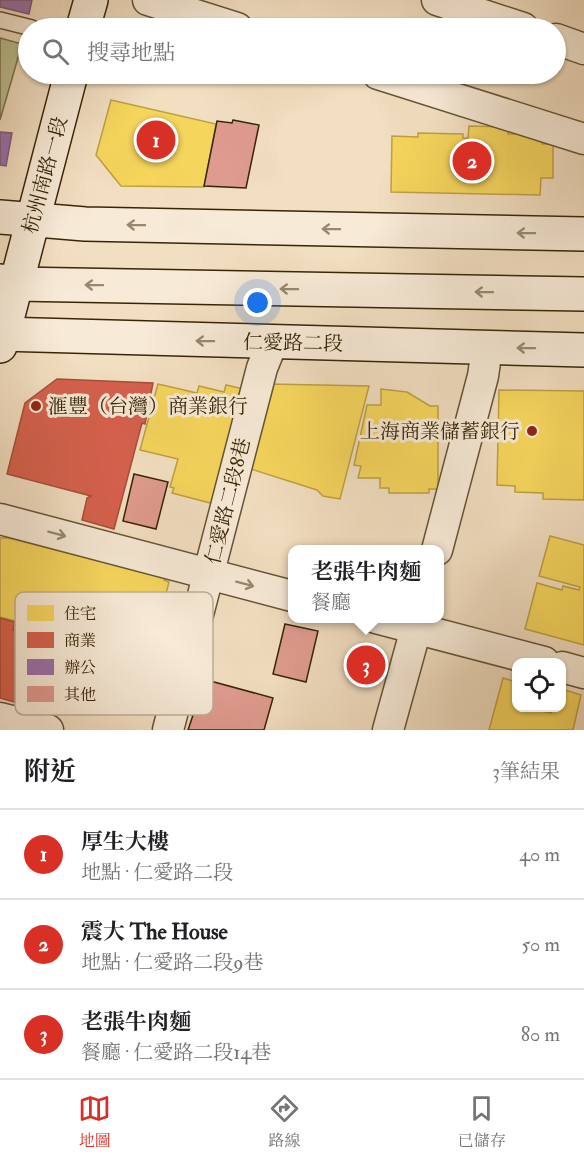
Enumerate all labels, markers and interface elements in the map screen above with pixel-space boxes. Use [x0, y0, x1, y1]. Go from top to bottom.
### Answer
search box [18, 18, 566, 84]
icon: search [39, 35, 72, 68]
text: 搜尋地點 [87, 39, 175, 67]
street label: 杭州南路一段 [17, 114, 73, 236]
pin: 1 [136, 118, 176, 162]
pin: 2 [452, 138, 492, 184]
one-way arrow [126, 219, 146, 231]
one-way arrow [321, 223, 341, 235]
one-way arrow [516, 227, 536, 239]
one-way arrow [84, 279, 104, 291]
one-way arrow [279, 283, 299, 294]
one-way arrow [474, 286, 494, 298]
your location [243, 288, 272, 317]
street label: 仁愛路二段 [243, 330, 343, 356]
one-way arrow [195, 335, 215, 347]
one-way arrow [516, 343, 536, 354]
place label: 滙豐（台灣）商業銀行 [48, 394, 248, 419]
marker: 滙豐（台灣）商業銀行 [29, 399, 43, 413]
place label: 上海商業儲蓄銀行 [360, 419, 520, 444]
marker: 上海商業儲蓄銀行 [525, 424, 539, 438]
street label: 仁愛路二段8巷 [200, 435, 256, 567]
one-way arrow [47, 529, 66, 540]
popup [288, 545, 444, 623]
text: 老張牛肉麵 [311, 558, 421, 586]
one-way arrow [235, 579, 254, 590]
text: 餐廳 [311, 590, 351, 615]
legend [15, 592, 213, 715]
text: 住宅 [64, 604, 96, 624]
text: 商業 [64, 631, 96, 651]
pin: 3 [346, 642, 386, 688]
text: 辦公 [64, 658, 96, 678]
map controls [512, 658, 566, 712]
button: locate [512, 658, 566, 712]
text: 其他 [64, 685, 96, 705]
text: 附近 [24, 756, 76, 788]
text: 3筆結果 [492, 759, 560, 784]
text: 厚生大樓 [81, 828, 169, 856]
text: 1 [40, 842, 47, 867]
text: 40 m [519, 842, 560, 867]
text: 地點 · 仁愛路二段 [81, 860, 233, 885]
text: 震大 The House [81, 918, 228, 946]
text: 2 [38, 932, 49, 957]
text: 50 m [521, 932, 560, 957]
text: 地點 · 仁愛路二段9巷 [81, 950, 264, 975]
text: 老張牛肉麵 [81, 1008, 191, 1036]
text: 3 [40, 1022, 47, 1047]
text: 80 m [521, 1022, 560, 1047]
text: 餐廳 · 仁愛路二段14巷 [81, 1040, 271, 1065]
tab: 地圖 [78, 1092, 111, 1151]
tab: 路線 [268, 1092, 301, 1151]
tab: 已儲存 [458, 1092, 506, 1151]

